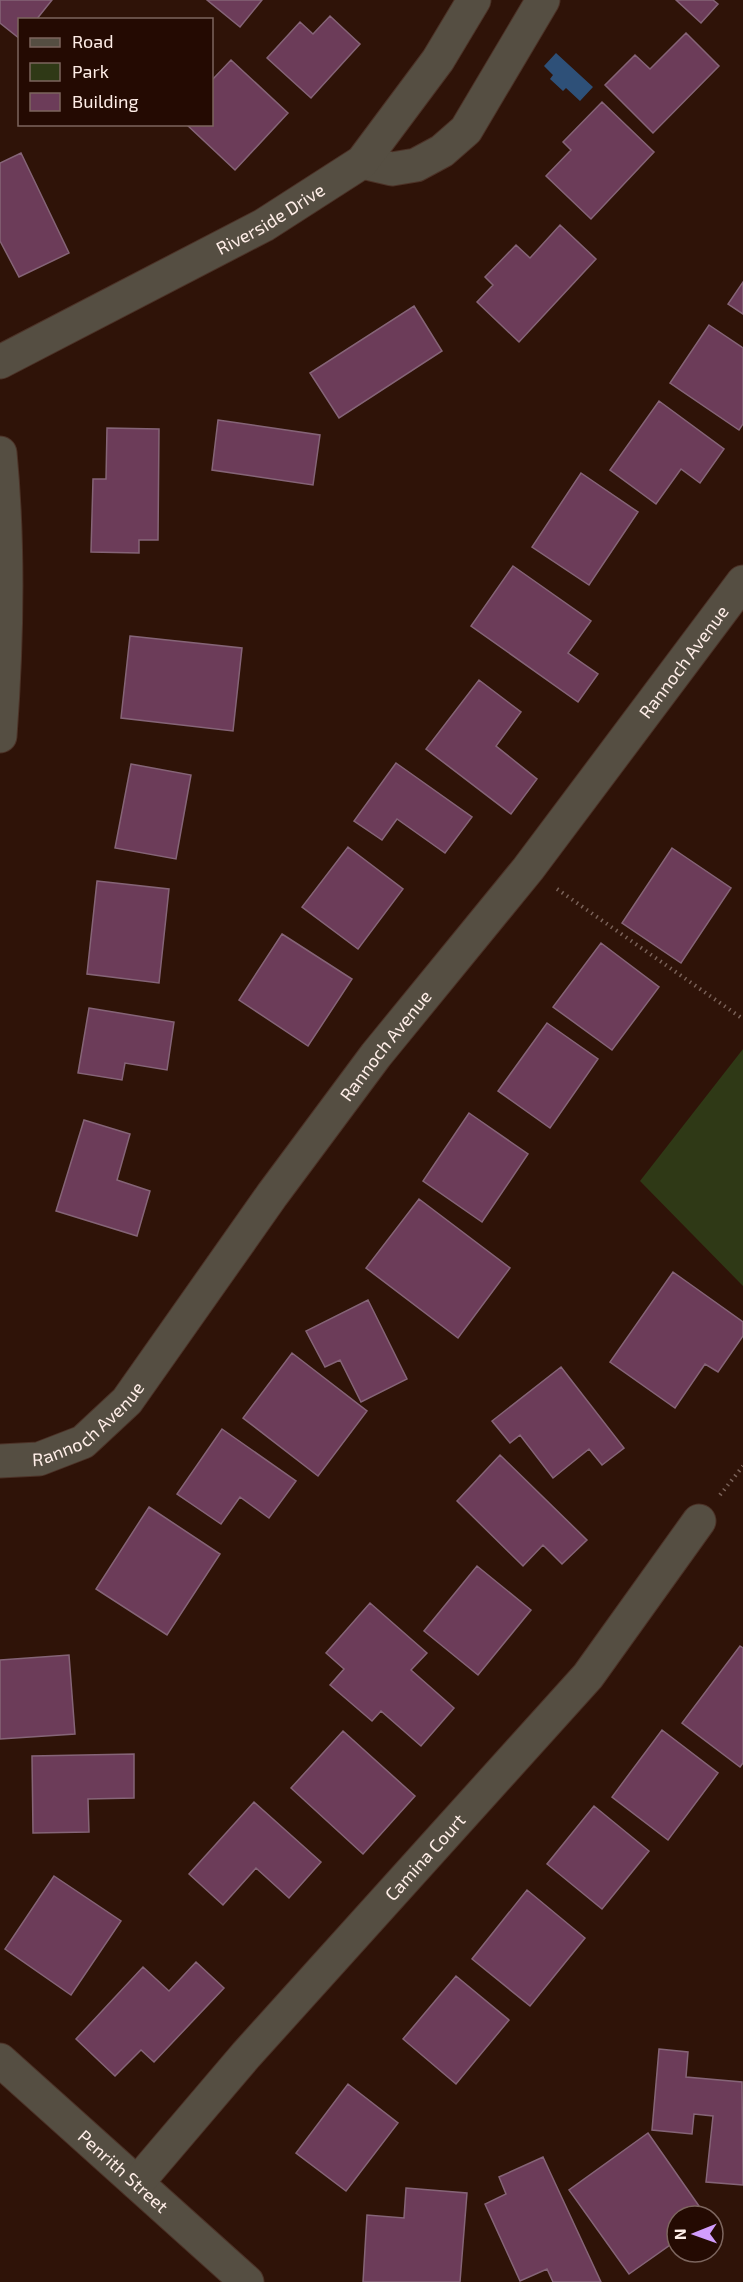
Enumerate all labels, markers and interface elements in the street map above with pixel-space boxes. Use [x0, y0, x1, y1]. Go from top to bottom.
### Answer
legend [18, 18, 213, 126]
text: Road [72, 30, 113, 52]
text: Park [72, 60, 109, 82]
text: Building [72, 90, 139, 112]
street label: Riverside Drive [212, 178, 329, 259]
street label: Rannoch Avenue [634, 601, 733, 722]
street label: Rannoch Avenue [335, 985, 436, 1105]
street label: Rannoch Avenue [32, 1377, 148, 1470]
street label: Camina Court [380, 1809, 470, 1905]
street label: Penrith Street [74, 2125, 173, 2217]
north arrow [665, 2204, 725, 2264]
text: N [670, 2228, 689, 2240]

